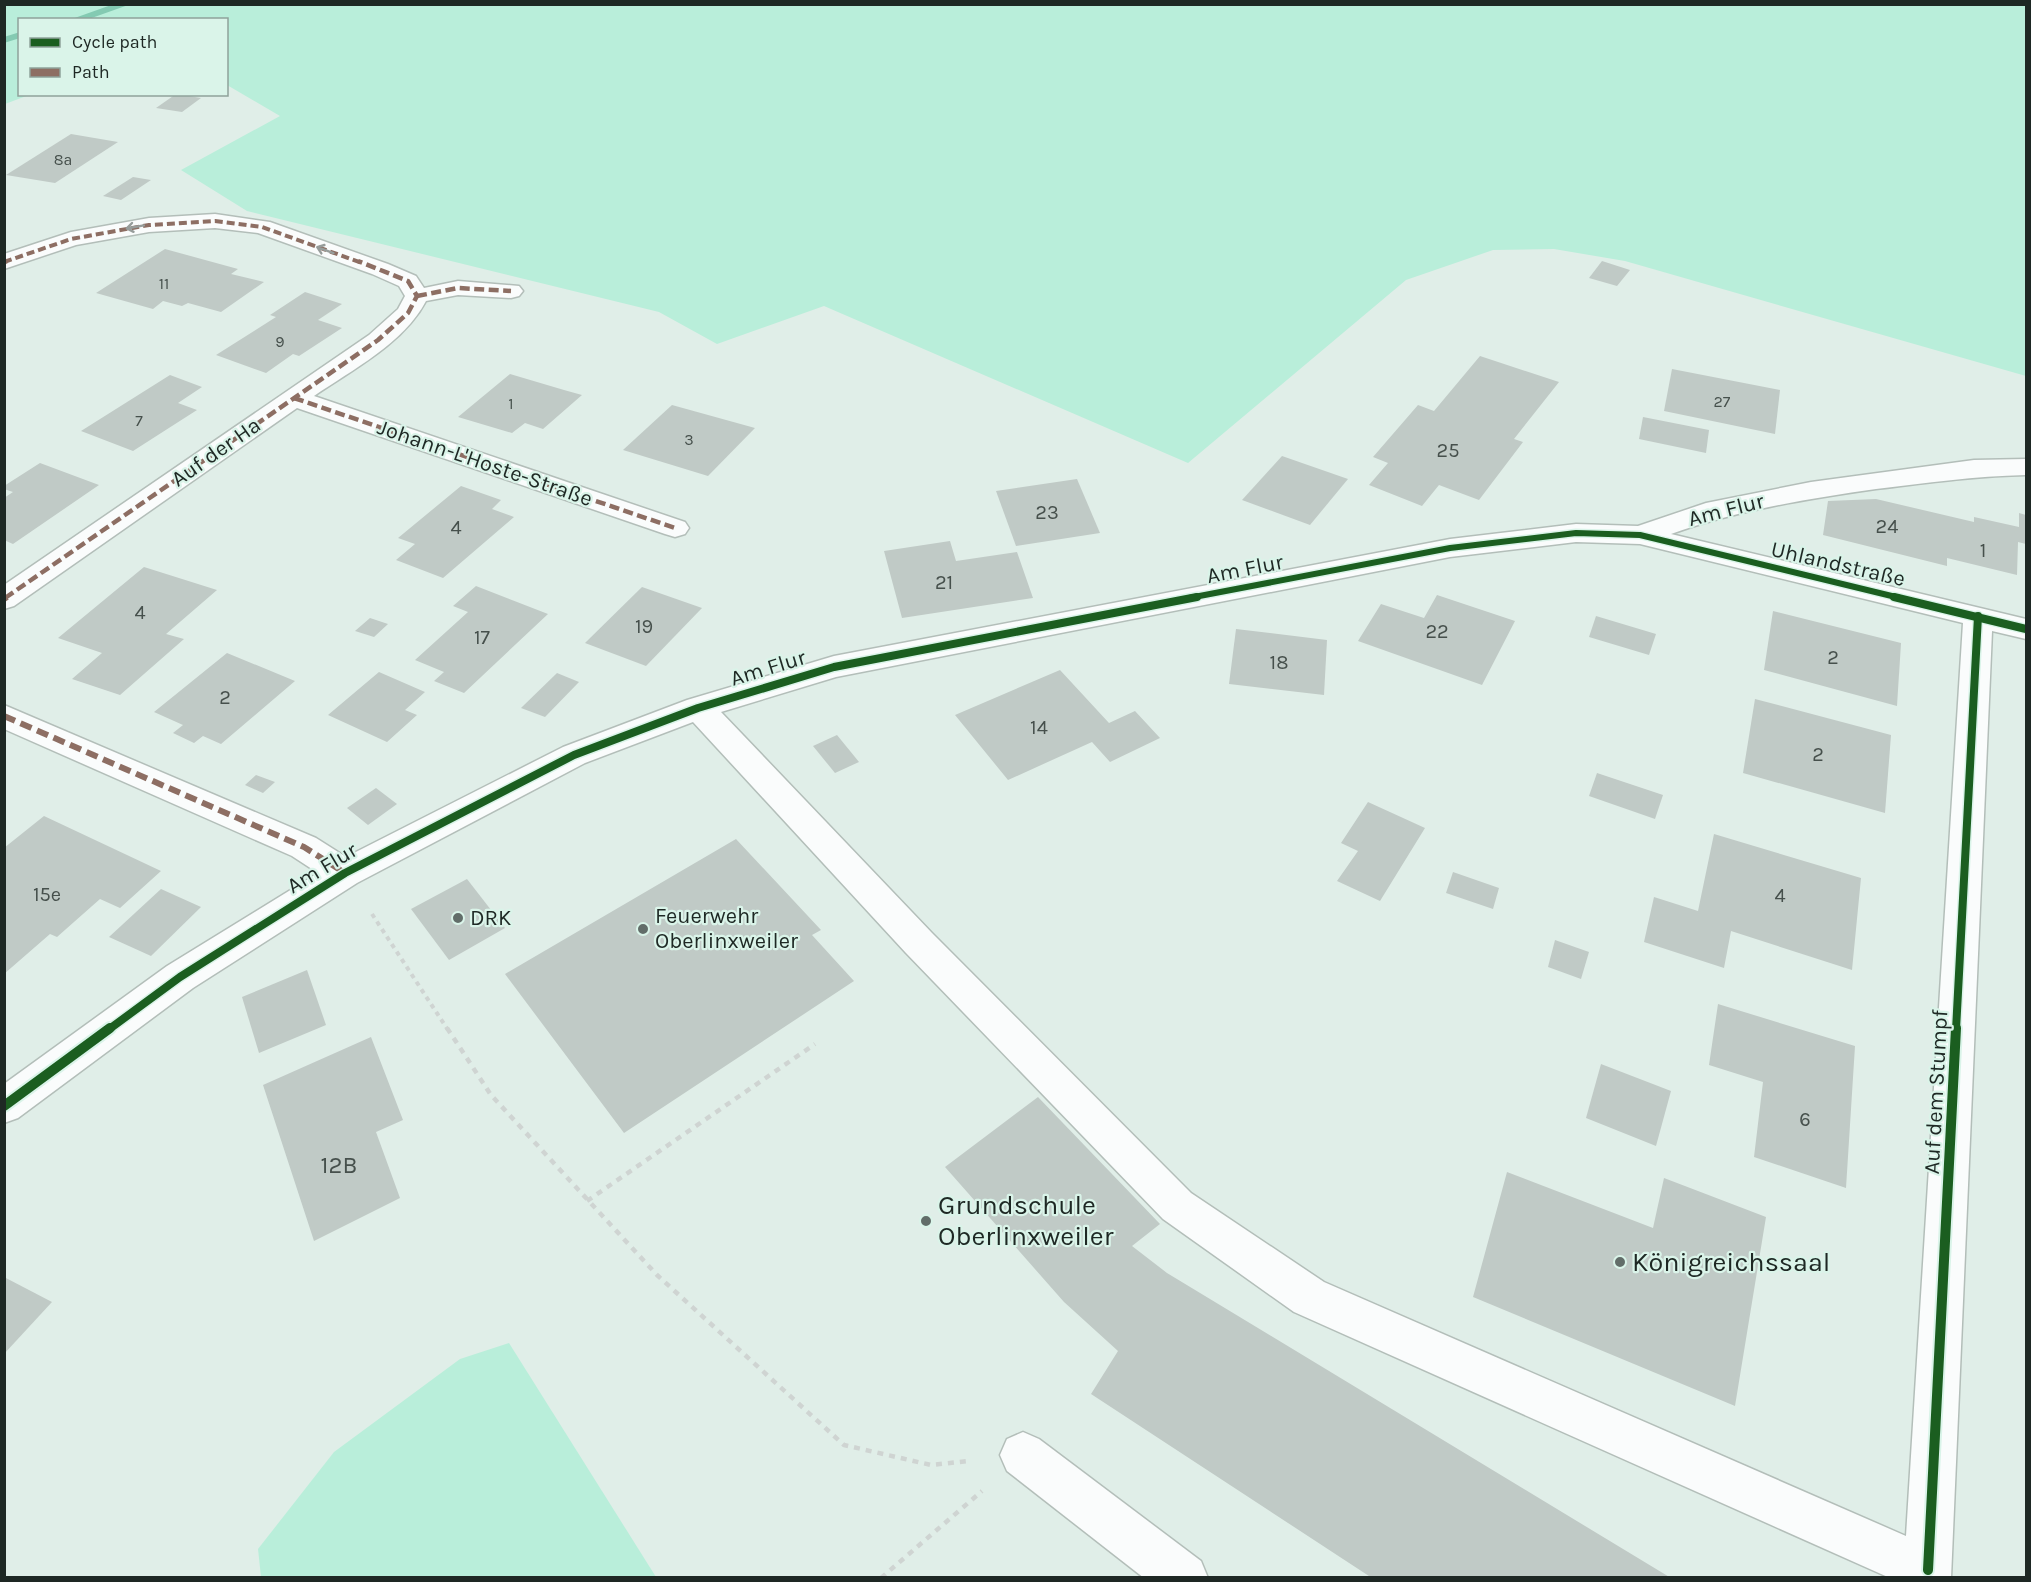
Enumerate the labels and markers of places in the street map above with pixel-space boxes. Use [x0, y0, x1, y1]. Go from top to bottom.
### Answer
place label: Feuerwehr Oberlinxweiler [655, 903, 798, 954]
place label: DRK [470, 905, 511, 931]
marker: DRK [451, 911, 465, 925]
marker: Feuerwehr Oberlinxweiler [636, 922, 650, 936]
place label: Grundschule Oberlinxweiler [938, 1189, 1114, 1252]
marker: Grundschule Oberlinxweiler [919, 1214, 933, 1228]
place label: Königreichssaal [1632, 1246, 1830, 1278]
marker: Königreichssaal [1613, 1255, 1627, 1269]

